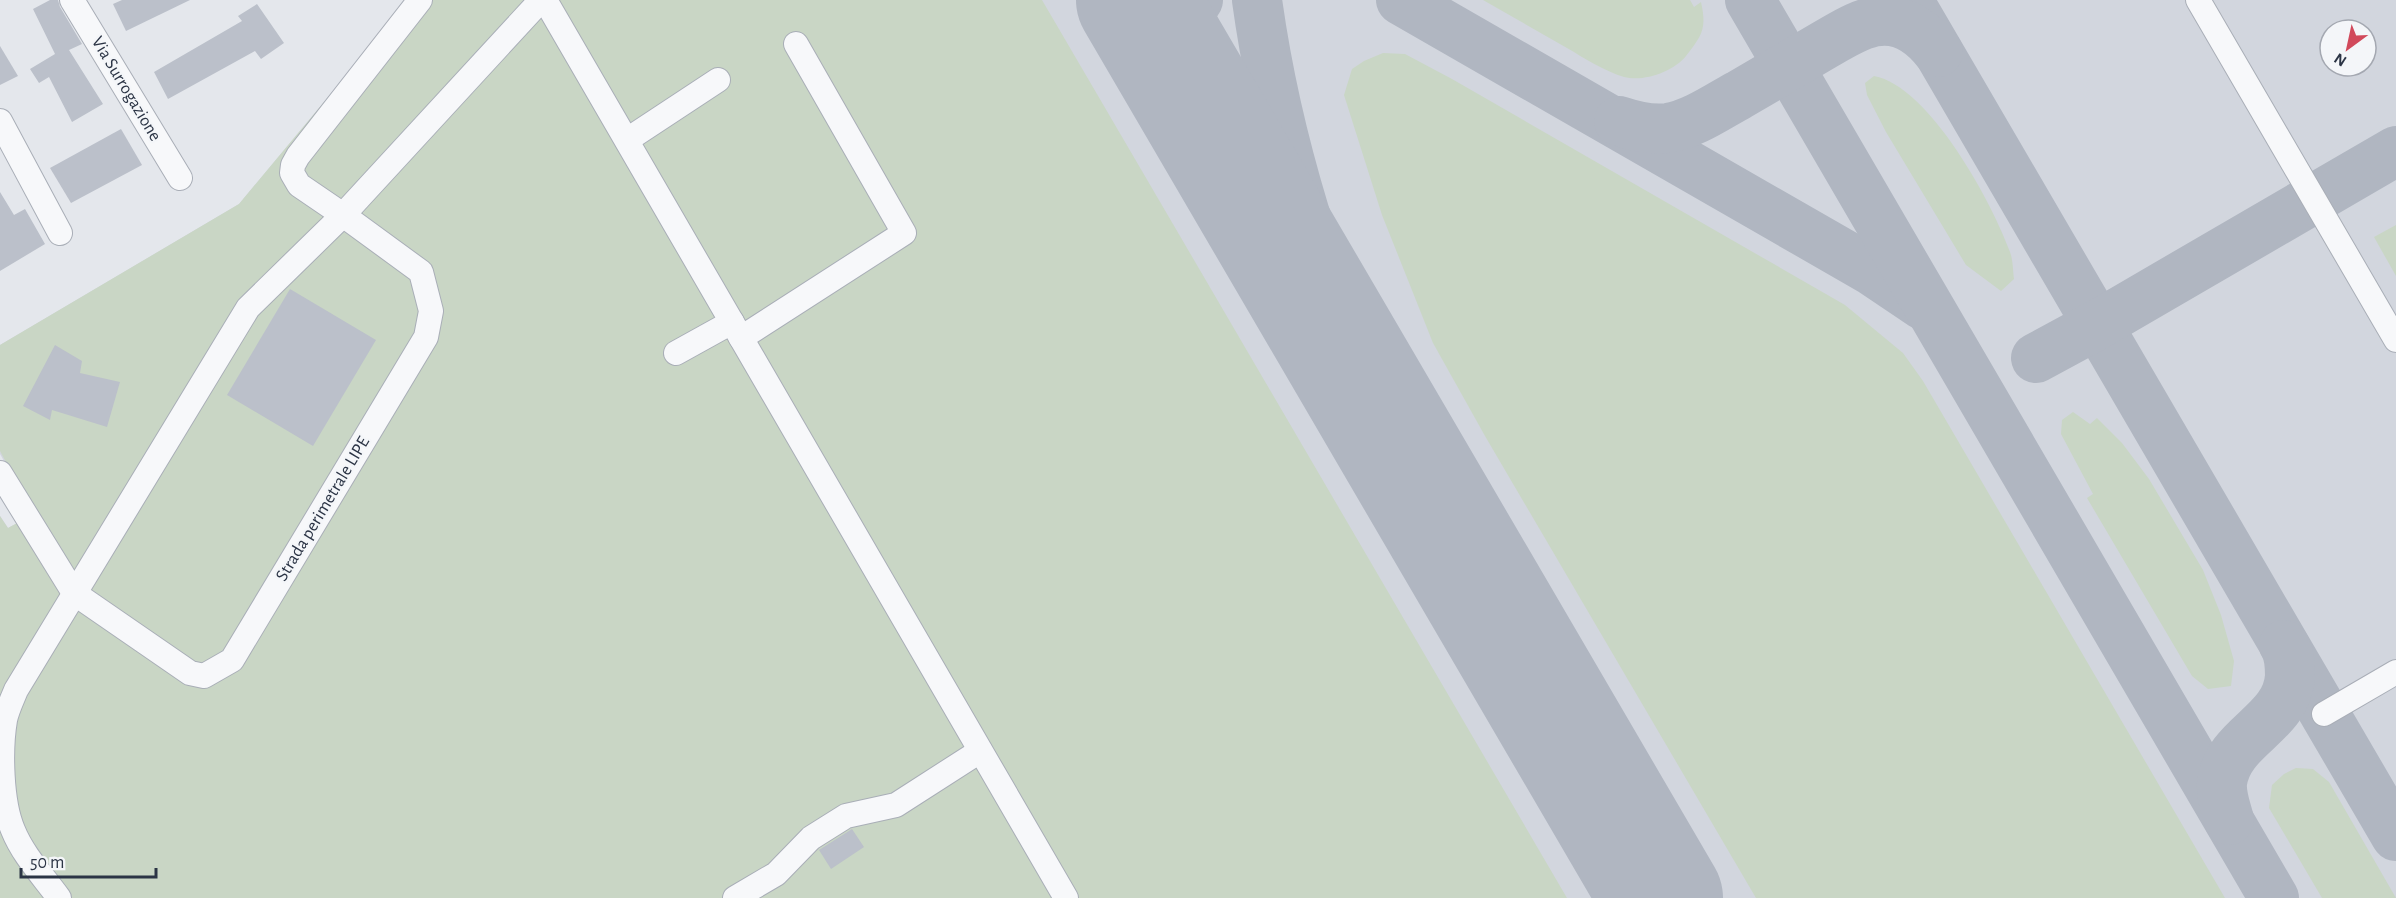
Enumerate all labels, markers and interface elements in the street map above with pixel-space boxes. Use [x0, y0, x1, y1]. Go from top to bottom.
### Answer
north arrow [2318, 18, 2378, 78]
street label: Via Surrogazione [88, 34, 164, 144]
text: N [2331, 50, 2349, 69]
street label: Strada perimetrale LIPE [273, 433, 373, 584]
scale bar [21, 841, 156, 879]
text: 50 m [30, 854, 64, 872]

